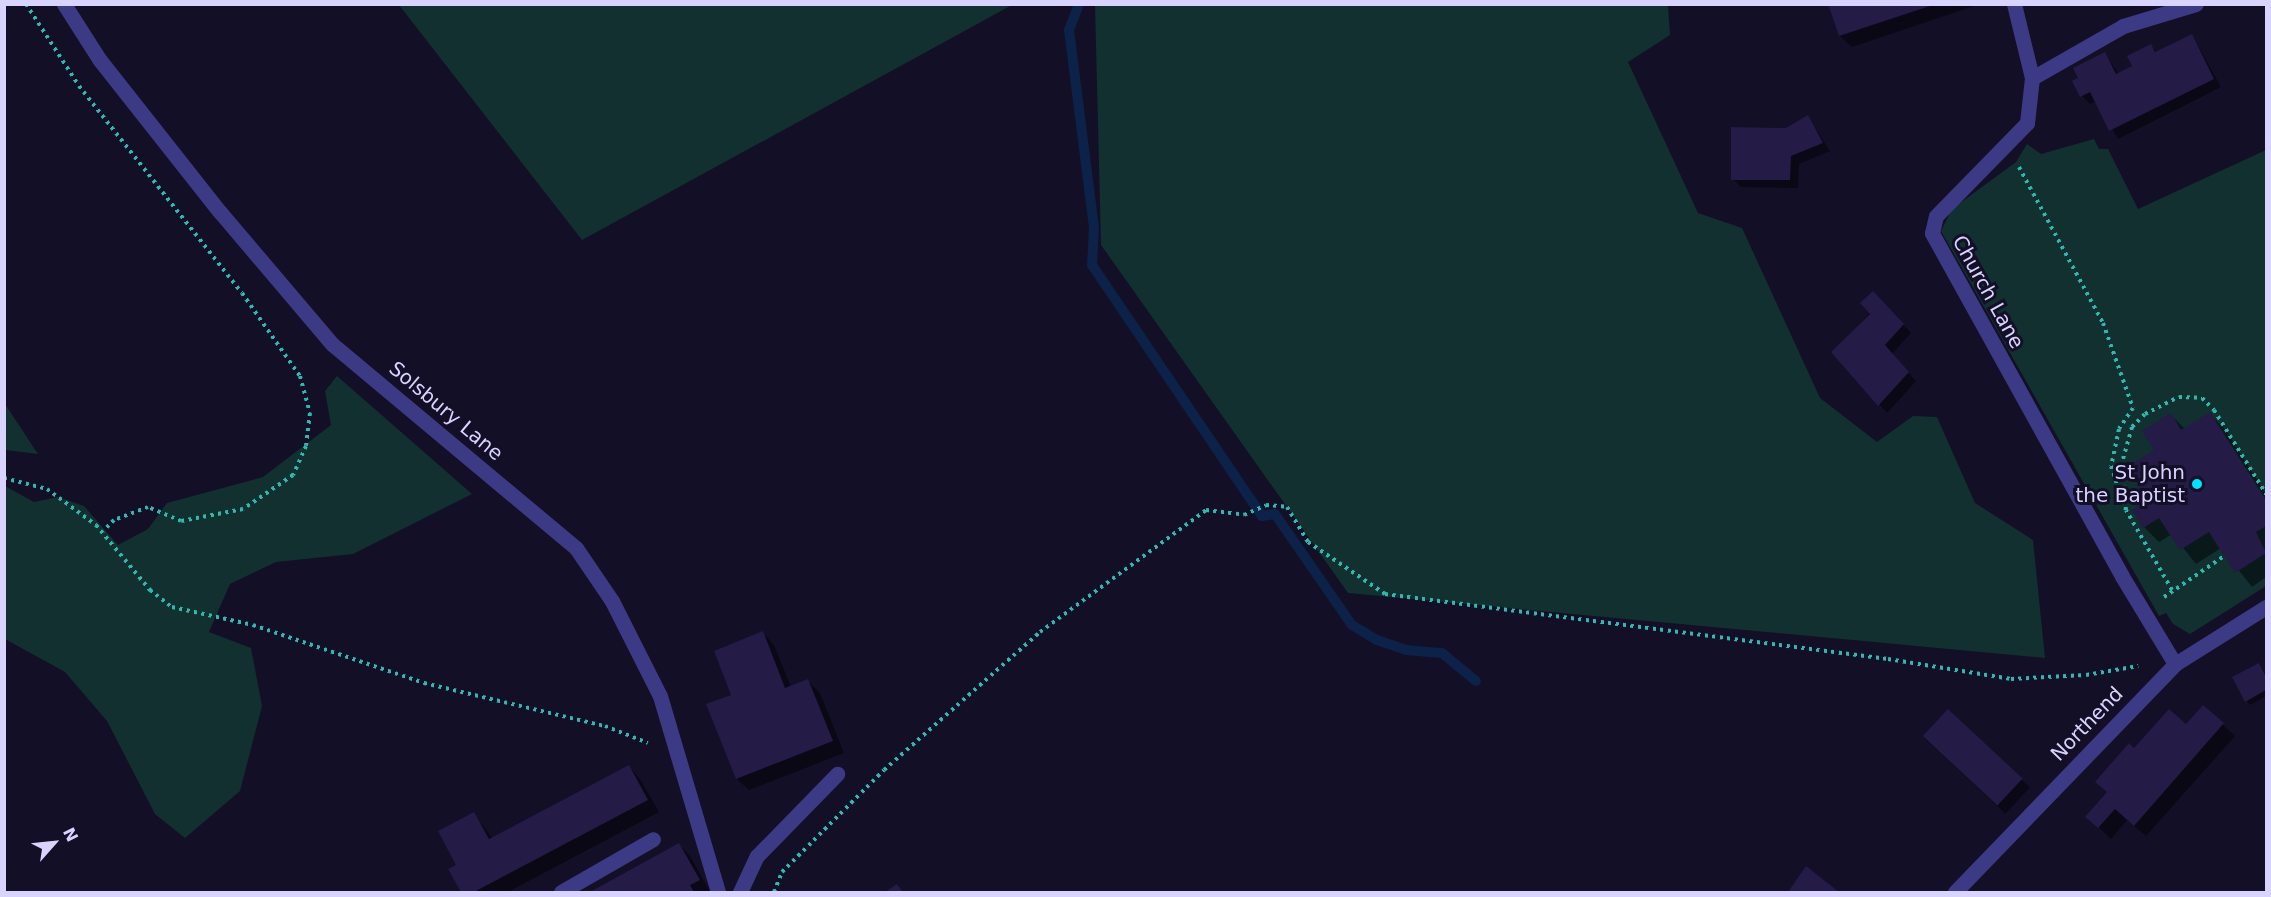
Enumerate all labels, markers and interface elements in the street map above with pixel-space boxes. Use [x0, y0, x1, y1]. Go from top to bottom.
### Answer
street label: Church Lane [1947, 231, 2029, 353]
street label: Solsbury Lane [384, 356, 508, 466]
place label: St John the Baptist [2075, 460, 2185, 507]
marker: St John the Baptist [2190, 477, 2204, 491]
street label: Northend [2046, 682, 2128, 766]
north arrow [24, 813, 84, 873]
text: N [59, 824, 82, 845]

